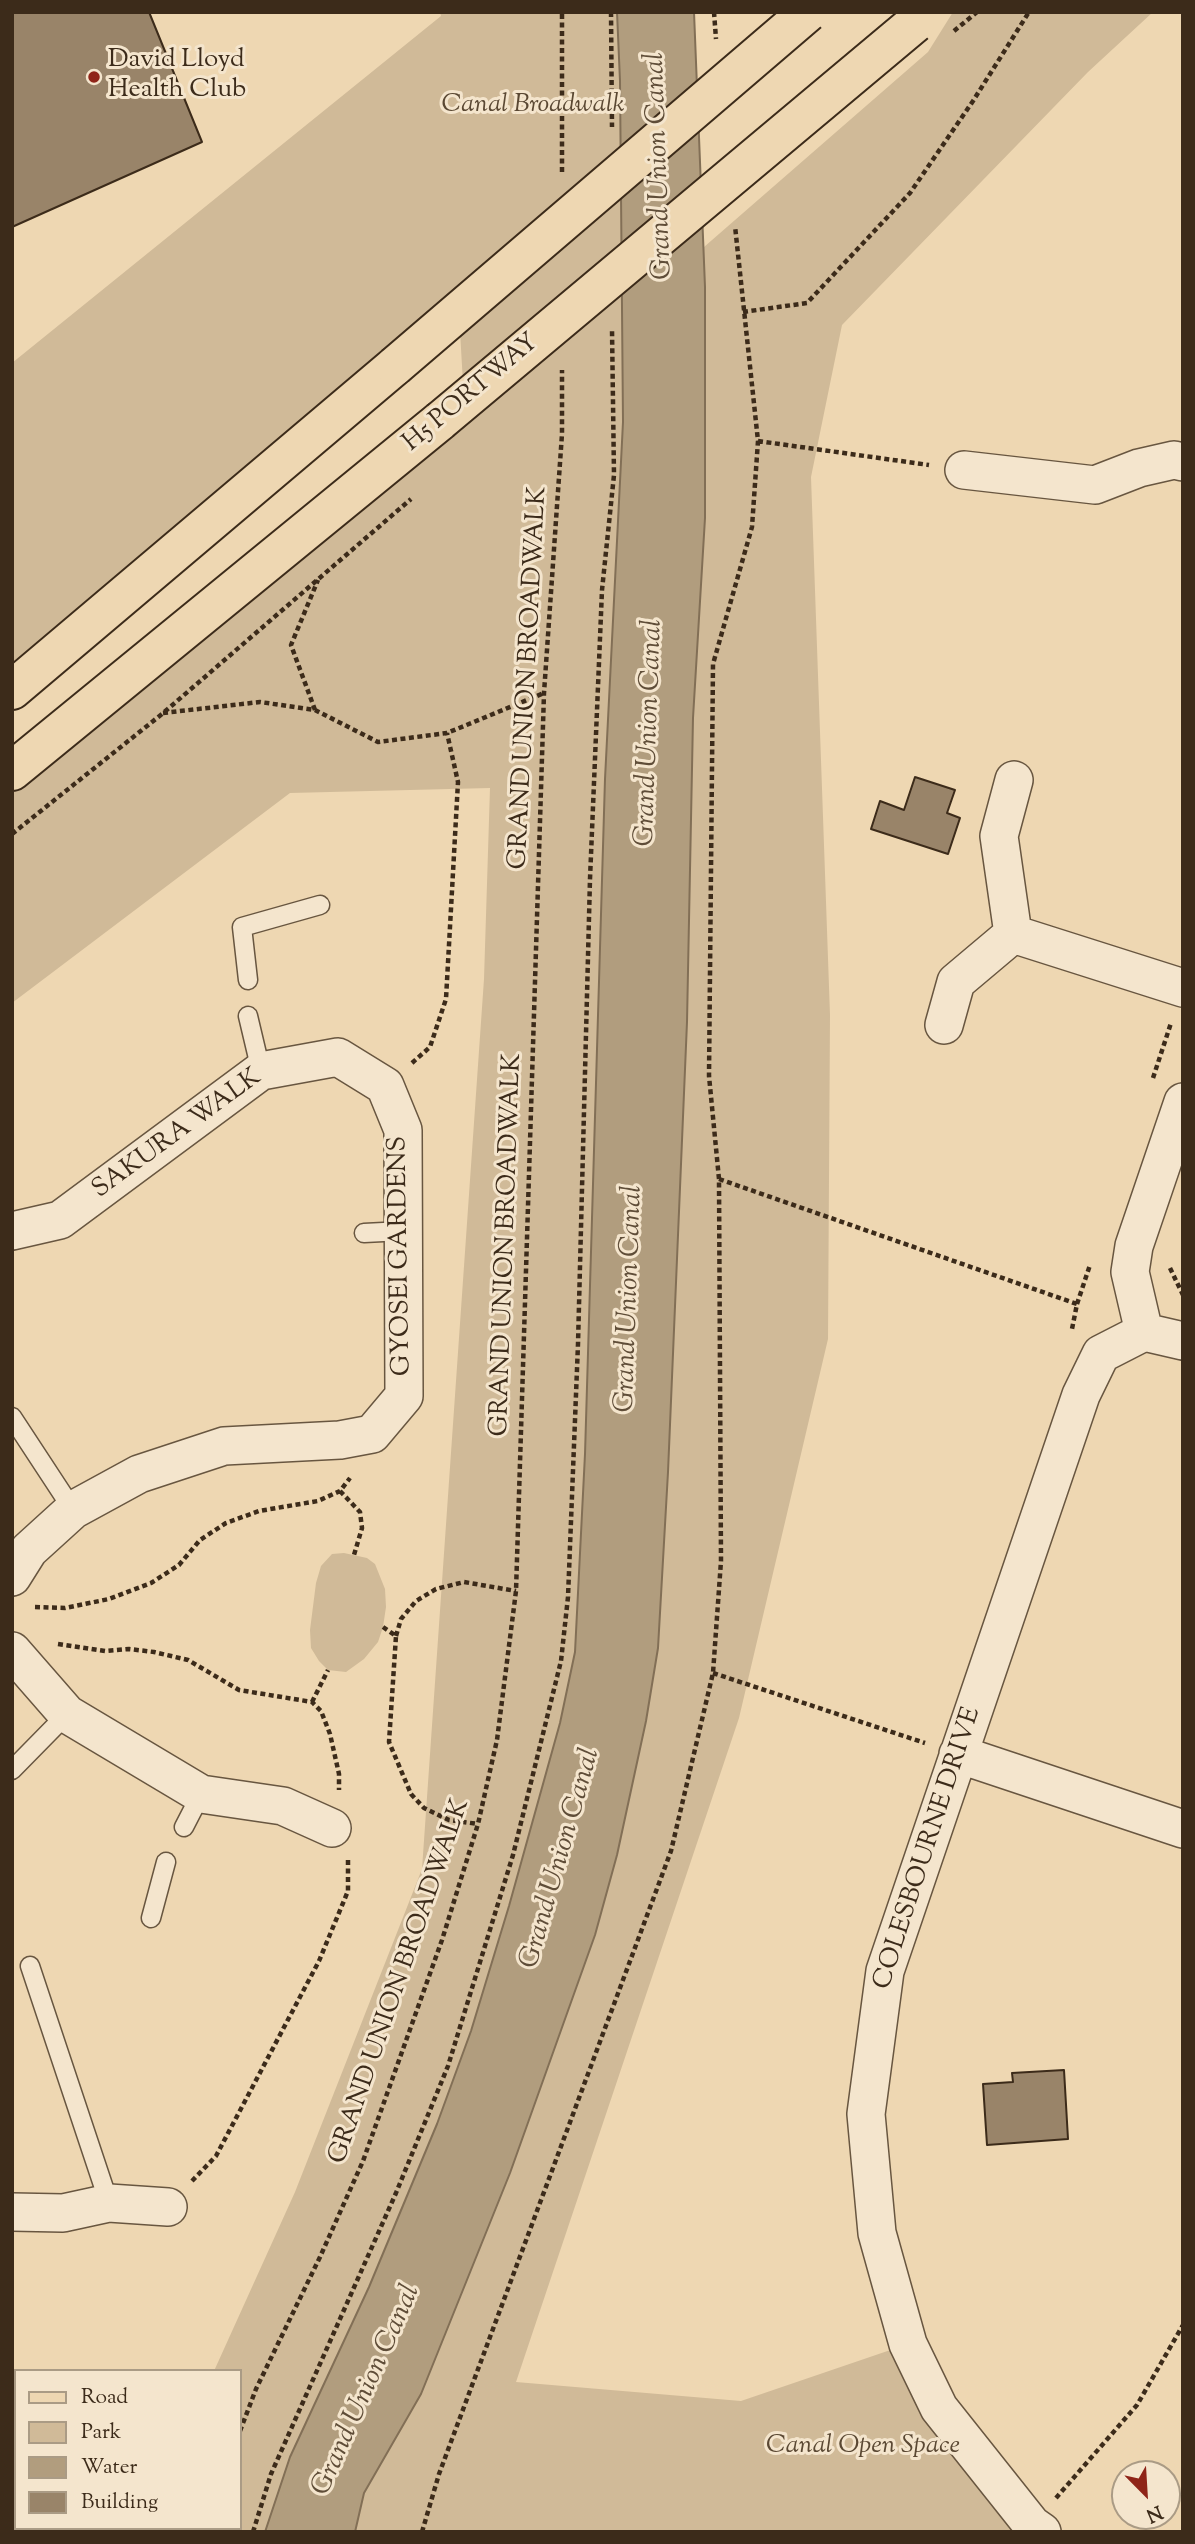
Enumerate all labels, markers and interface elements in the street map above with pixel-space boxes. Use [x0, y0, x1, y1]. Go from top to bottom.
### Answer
place label: David Lloyd Health Club [108, 46, 246, 108]
water label: Grand Union Canal [640, 52, 682, 280]
marker: David Lloyd Health Club [86, 69, 102, 85]
park label: Canal Broadwalk [441, 91, 625, 123]
street label: H5 PORTWAY [398, 328, 546, 460]
street label: GRAND UNION BROADWALK [504, 486, 556, 870]
water label: Grand Union Canal [630, 619, 672, 847]
street label: GRAND UNION BROADWALK [486, 1053, 530, 1437]
street label: SAKURA WALK [87, 1063, 269, 1207]
street label: GYOSEI GARDENS [384, 1136, 420, 1376]
water label: Grand Union Canal [610, 1185, 652, 1413]
street label: COLESBOURNE DRIVE [869, 1704, 989, 1994]
water label: Grand Union Canal [515, 1745, 609, 1973]
street label: GRAND UNION BROADWALK [324, 1796, 478, 2168]
water label: Grand Union Canal [306, 2280, 430, 2502]
legend [14, 2369, 242, 2530]
text: Road [81, 2383, 128, 2413]
text: Park [81, 2418, 121, 2448]
park label: Canal Open Space [766, 2432, 960, 2464]
text: Water [81, 2453, 137, 2483]
north arrow [1111, 2460, 1181, 2530]
text: Building [81, 2488, 158, 2518]
text: N [1142, 2497, 1166, 2528]

